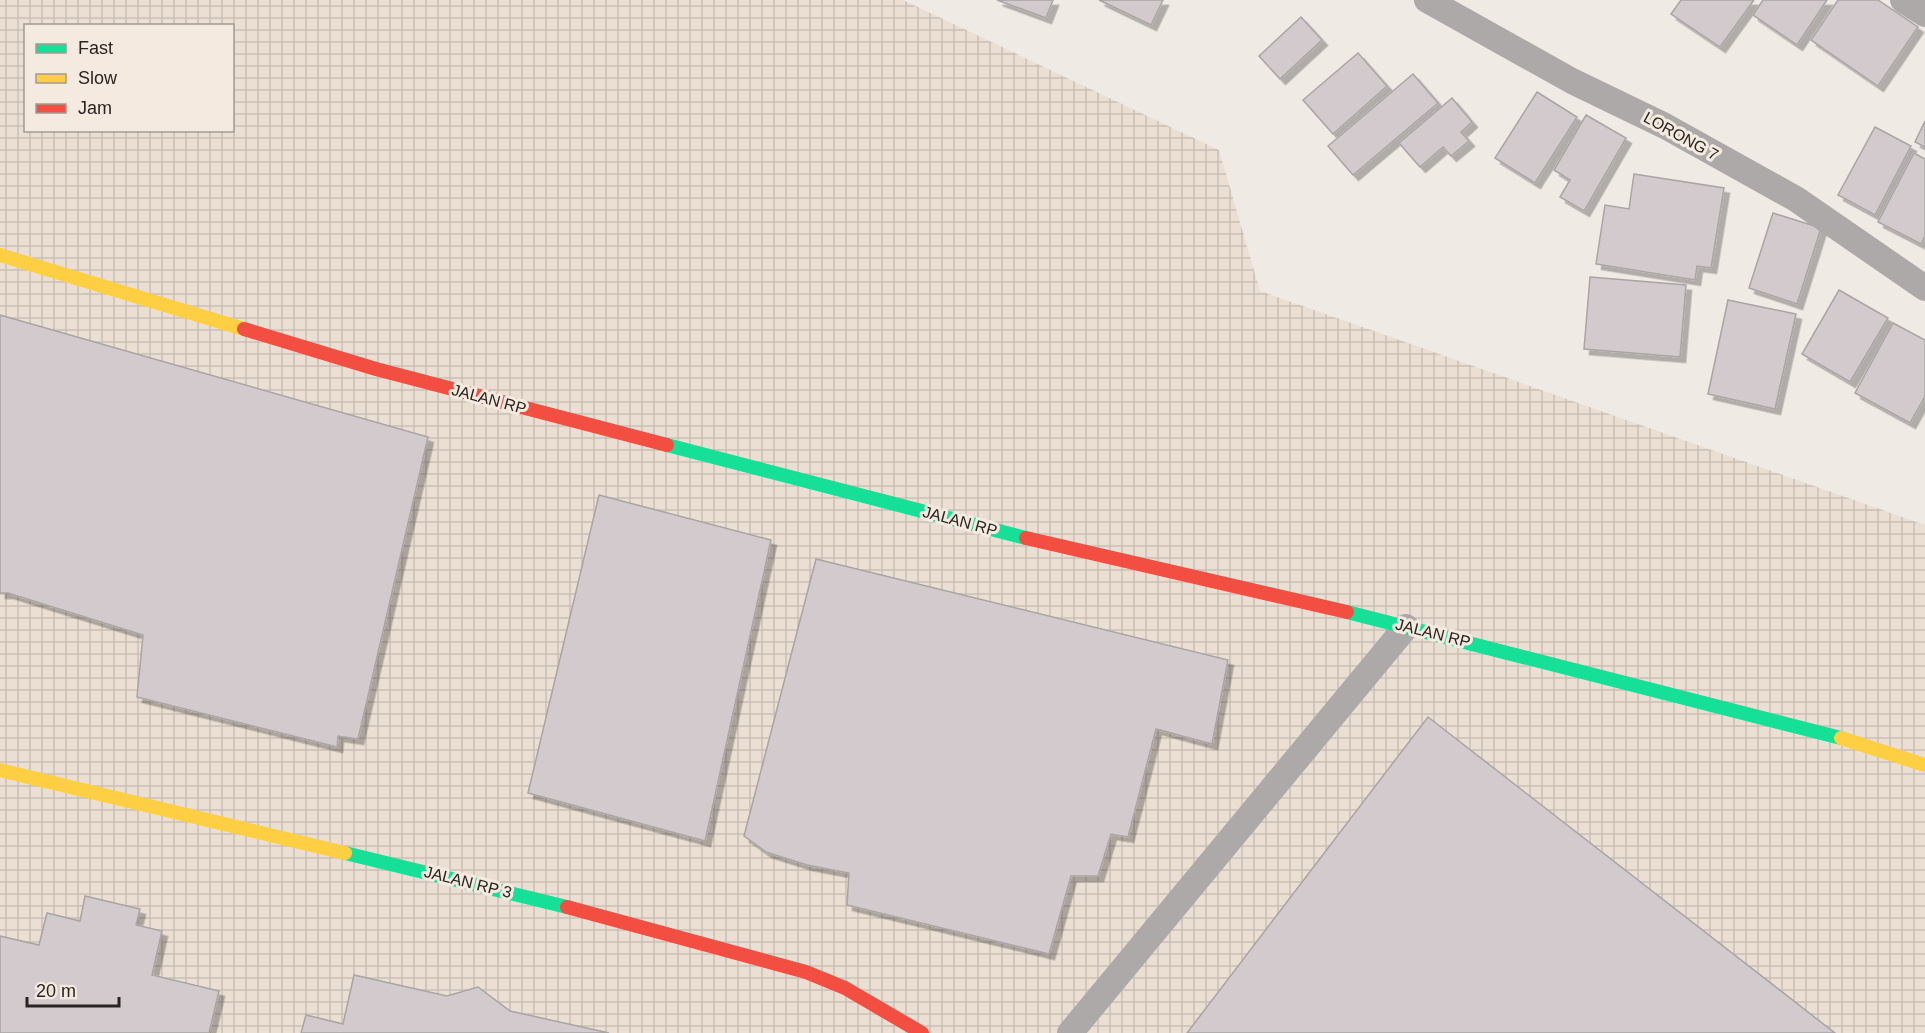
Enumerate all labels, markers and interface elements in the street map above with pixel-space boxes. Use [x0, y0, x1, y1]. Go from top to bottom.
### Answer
legend [24, 24, 234, 132]
text: Fast [78, 38, 113, 58]
text: Slow [78, 68, 118, 88]
text: Jam [78, 98, 112, 118]
street label: LORONG 7 [1641, 109, 1721, 164]
street label: JALAN RP [450, 381, 528, 417]
street label: JALAN RP [921, 503, 999, 539]
street label: JALAN RP [1394, 616, 1472, 650]
street label: JALAN RP 3 [423, 863, 514, 901]
scale bar [27, 970, 118, 1008]
text: 20 m [36, 981, 76, 1001]

